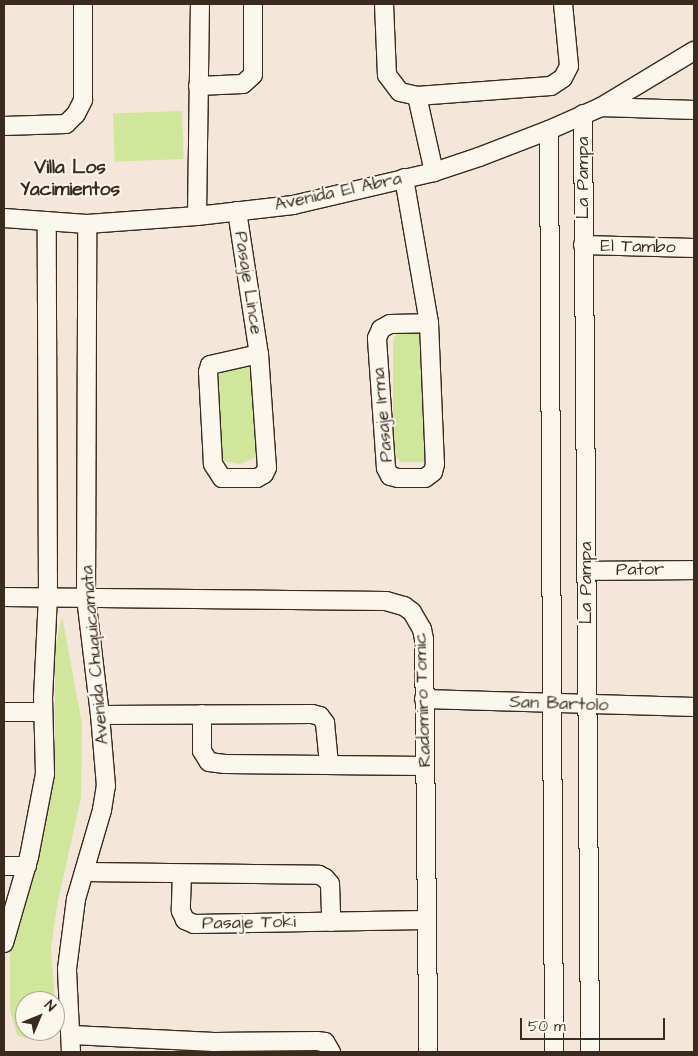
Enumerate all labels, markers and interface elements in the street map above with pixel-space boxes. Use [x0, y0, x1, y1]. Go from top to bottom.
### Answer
street label: La Pampa [572, 137, 594, 219]
district label: Villa Los Yacimientos [20, 157, 120, 201]
street label: Avenida El Abra [272, 168, 404, 216]
street label: Pasaje Lince [229, 230, 267, 336]
street label: El Tambo [600, 236, 676, 258]
street label: Pasaje Irma [368, 367, 398, 463]
street label: La Pampa [575, 542, 597, 624]
street label: Pator [616, 559, 664, 581]
street label: Avenida Chuquicamata [76, 564, 114, 746]
street label: Radomiro Tomic [410, 632, 436, 768]
street label: San Bartolo [509, 691, 609, 717]
street label: Pasaje Toki [202, 911, 296, 935]
north arrow [15, 991, 65, 1041]
text: N [40, 996, 60, 1016]
scale bar [523, 1008, 668, 1040]
text: 50 m [528, 1016, 566, 1037]

